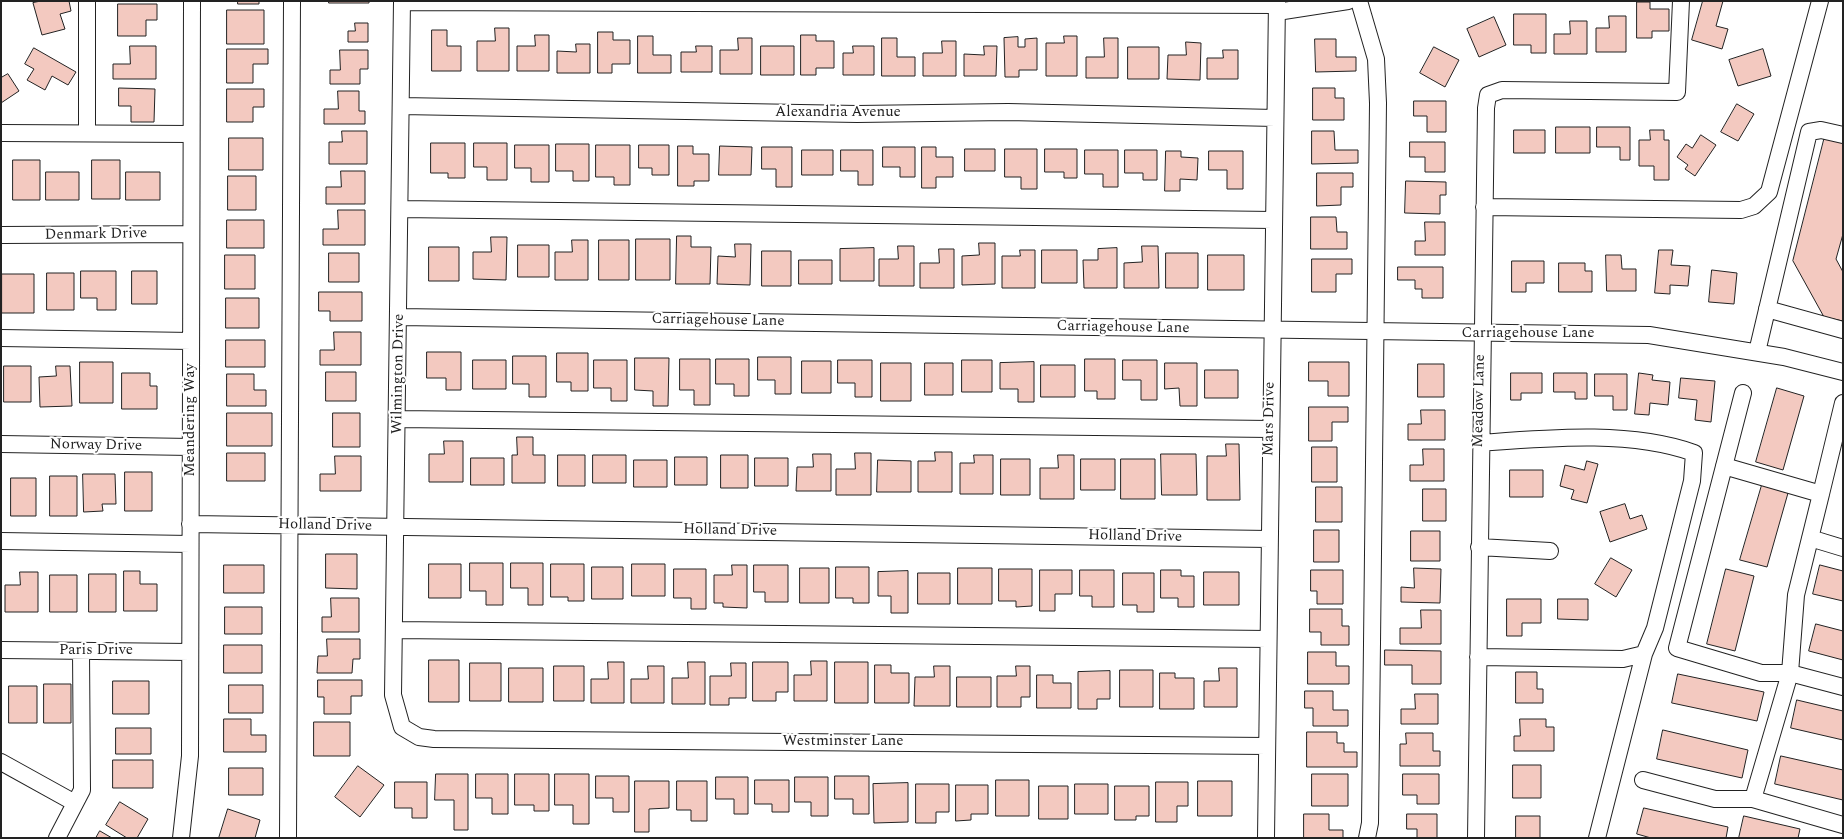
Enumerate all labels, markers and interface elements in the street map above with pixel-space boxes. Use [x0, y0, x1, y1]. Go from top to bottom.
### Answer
street label: Alexandria Avenue [775, 104, 901, 122]
street label: Denmark Drive [45, 225, 147, 245]
street label: Carriagehouse Lane [651, 311, 785, 331]
street label: Wilmington Drive [389, 314, 409, 434]
street label: Carriagehouse Lane [1056, 318, 1190, 338]
street label: Carriagehouse Lane [1462, 325, 1594, 343]
street label: Meadow Lane [1470, 354, 1490, 448]
street label: Meandering Way [182, 363, 200, 477]
street label: Mars Drive [1260, 382, 1280, 456]
street label: Norway Drive [50, 436, 142, 456]
street label: Holland Drive [278, 516, 372, 536]
street label: Holland Drive [683, 521, 777, 541]
street label: Holland Drive [1088, 527, 1182, 547]
street label: Paris Drive [59, 642, 133, 660]
street label: Westminster Lane [782, 733, 904, 751]

